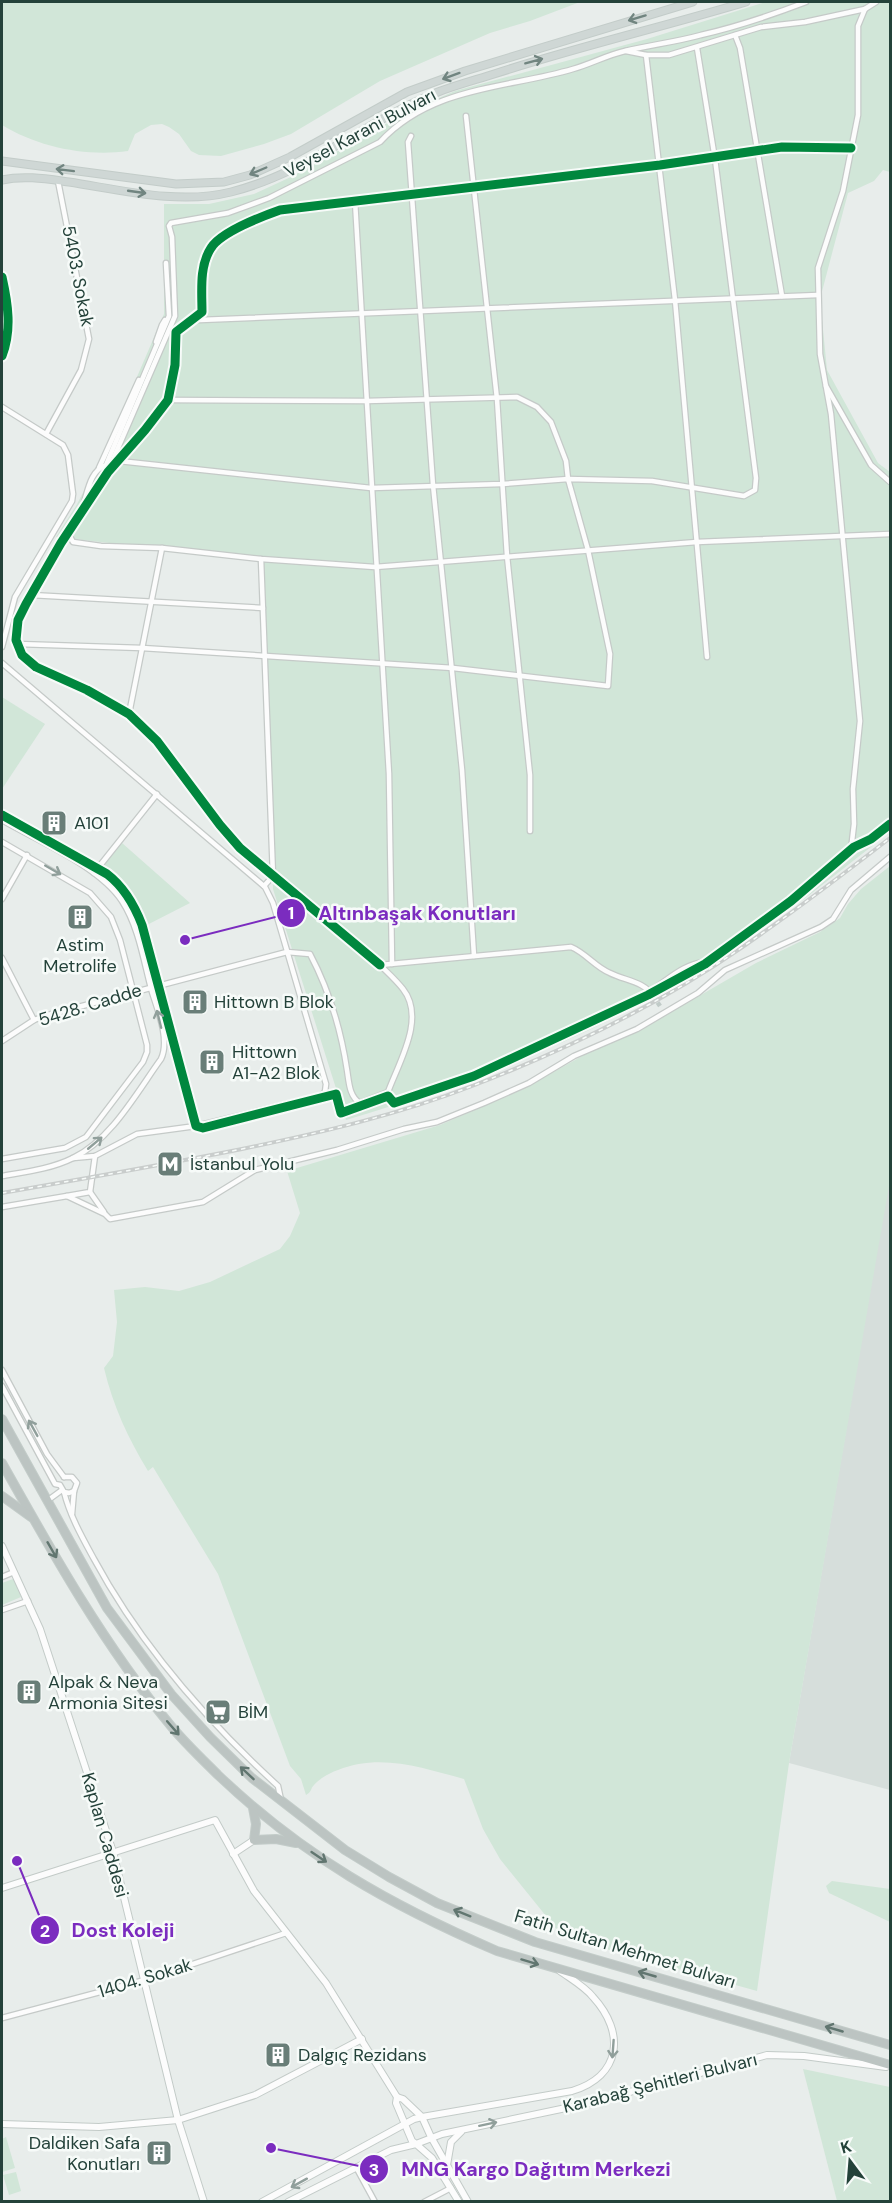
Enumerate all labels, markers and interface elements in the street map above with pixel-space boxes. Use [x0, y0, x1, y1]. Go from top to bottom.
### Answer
one-way arrow [628, 13, 647, 24]
one-way arrow [524, 55, 543, 66]
one-way arrow [442, 71, 461, 82]
street label: Veysel Karani Bulvarı [280, 83, 440, 183]
one-way arrow [56, 164, 76, 175]
one-way arrow [249, 166, 267, 177]
one-way arrow [127, 187, 147, 198]
street label: 5403. Sokak [56, 224, 100, 328]
building icon: A101 [39, 808, 69, 838]
place label: A101 [74, 811, 109, 835]
one-way arrow [44, 864, 61, 876]
callout: Altınbaşak Konutları [276, 894, 528, 932]
text: Altınbaşak Konutları [318, 900, 516, 926]
text: 1 [288, 901, 294, 925]
building icon: Astim Metrolife [65, 902, 95, 932]
place label: Astim Metrolife [43, 933, 117, 978]
street label: 5428. Cadde [35, 978, 145, 1032]
building icon: Hittown B Blok [180, 987, 210, 1017]
place label: Hittown B Blok [214, 990, 334, 1014]
one-way arrow [153, 1010, 165, 1029]
place label: Hittown A1-A2 Blok [232, 1040, 320, 1085]
building icon: Hittown A1-A2 Blok [197, 1047, 227, 1077]
one-way arrow [87, 1136, 102, 1150]
metro station icon: İstanbul Yolu [155, 1149, 185, 1179]
place label: İstanbul Yolu [190, 1152, 294, 1176]
one-way arrow [27, 1419, 38, 1437]
one-way arrow [46, 1541, 58, 1558]
place label: Alpak & Neva Armonia Sitesi [48, 1670, 168, 1715]
building icon: Alpak & Neva Armonia Sitesi [14, 1677, 44, 1707]
supermarket icon: BİM [203, 1697, 233, 1727]
place label: BİM [238, 1700, 268, 1724]
one-way arrow [166, 1720, 180, 1735]
one-way arrow [240, 1766, 255, 1780]
street label: Kaplan Caddesi [76, 1770, 134, 1900]
one-way arrow [310, 1851, 327, 1863]
street label: Fatih Sultan Mehmet Bulvarı [512, 1904, 738, 1994]
one-way arrow [453, 1907, 472, 1918]
callout: Dost Koleji [30, 1911, 187, 1949]
text: Dost Koleji [72, 1917, 174, 1943]
text: 2 [40, 1919, 50, 1943]
street label: 1404. Sokak [95, 1952, 195, 2004]
one-way arrow [520, 1957, 539, 1968]
one-way arrow [638, 1968, 657, 1980]
one-way arrow [825, 2023, 844, 2034]
one-way arrow [607, 2038, 618, 2058]
building icon: Dalgıç Rezidans [263, 2040, 293, 2070]
place label: Dalgıç Rezidans [298, 2043, 427, 2067]
street label: Karabağ Şehitleri Bulvarı [560, 2047, 760, 2119]
one-way arrow [478, 2118, 497, 2129]
place label: Daldiken Safa Konutları [29, 2131, 140, 2176]
north arrow [820, 2131, 880, 2191]
text: K [838, 2135, 854, 2159]
building icon: Daldiken Safa Konutları [144, 2138, 174, 2168]
callout: MNG Kargo Dağıtım Merkezi [359, 2150, 683, 2188]
text: MNG Kargo Dağıtım Merkezi [401, 2156, 671, 2182]
text: 3 [369, 2158, 379, 2182]
one-way arrow [291, 2177, 308, 2189]

